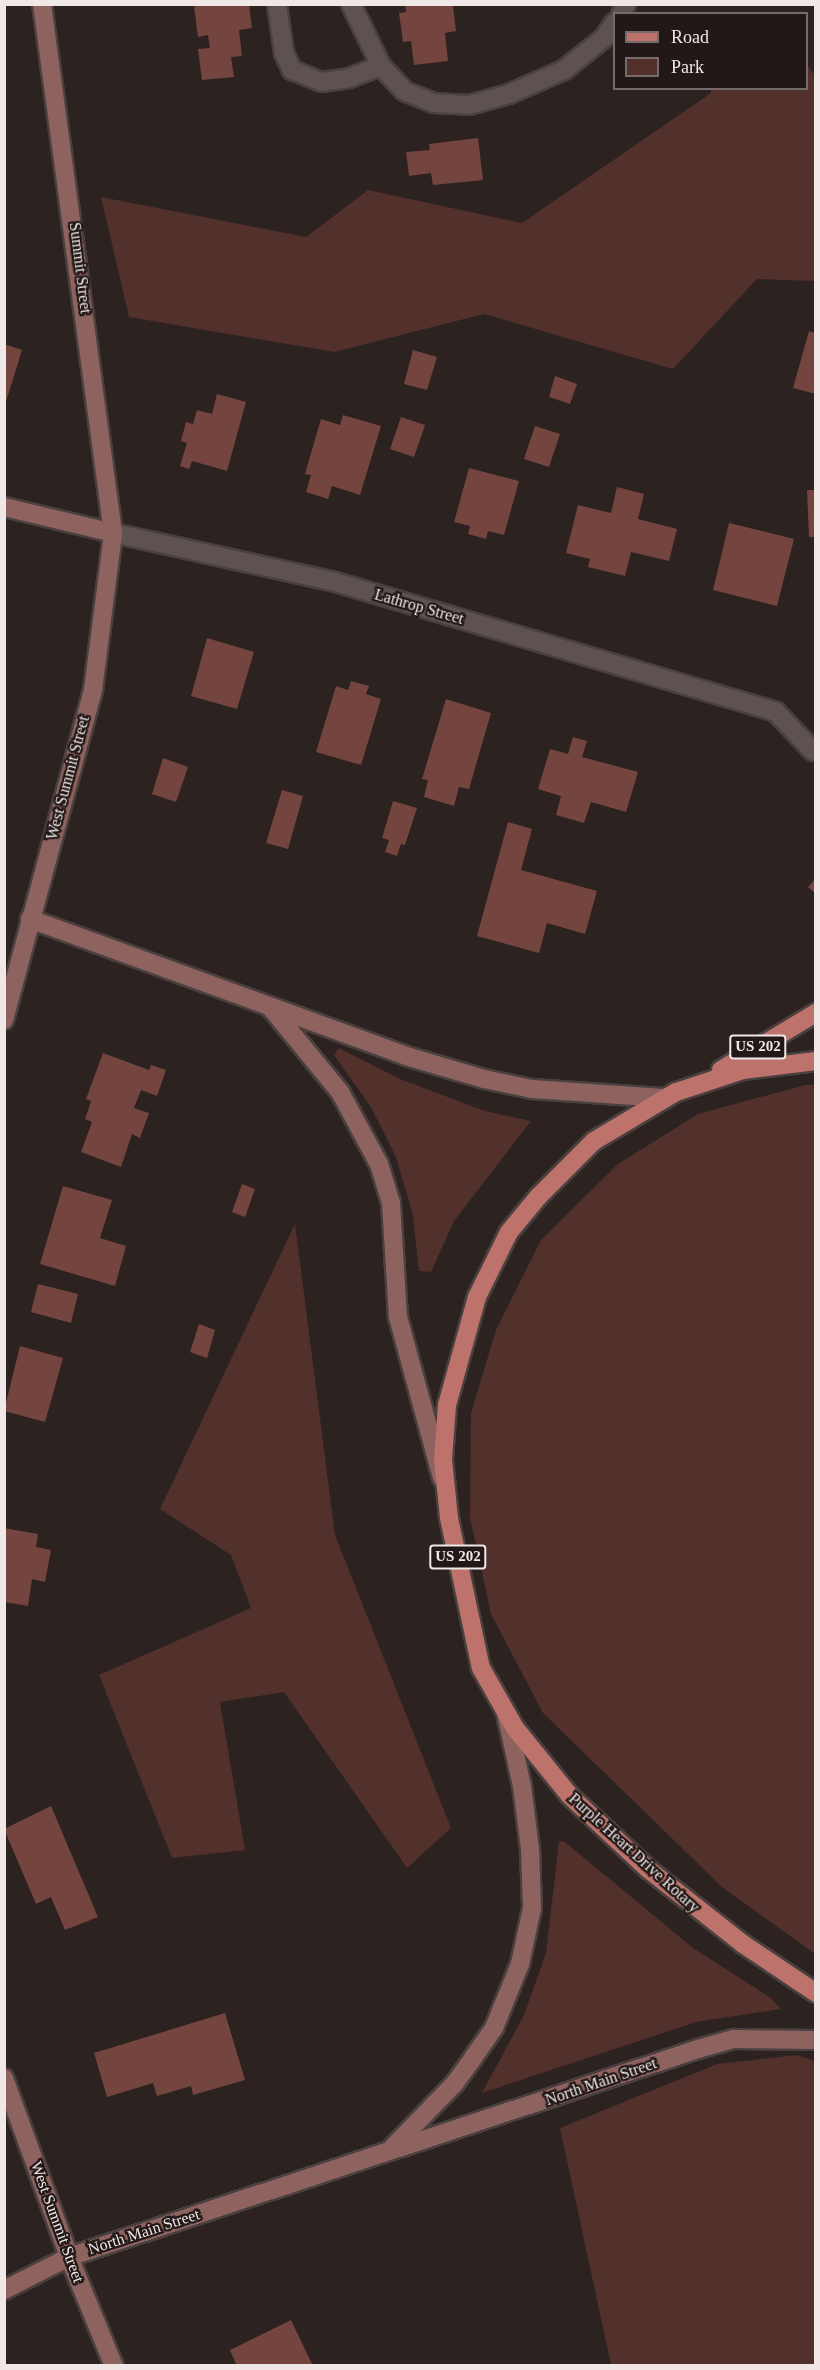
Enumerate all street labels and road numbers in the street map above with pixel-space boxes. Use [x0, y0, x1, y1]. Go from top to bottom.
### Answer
street label: Summit Street [65, 221, 95, 315]
street label: Lathrop Street [372, 585, 466, 629]
street label: West Summit Street [42, 714, 94, 842]
road number: US 202 [728, 1035, 788, 1059]
road number: US 202 [428, 1545, 488, 1569]
street label: Purple Heart Drive Rotary [565, 1789, 703, 1917]
street label: North Main Street [543, 2054, 659, 2110]
street label: West Summit Street [26, 2159, 88, 2285]
street label: North Main Street [86, 2205, 202, 2259]

